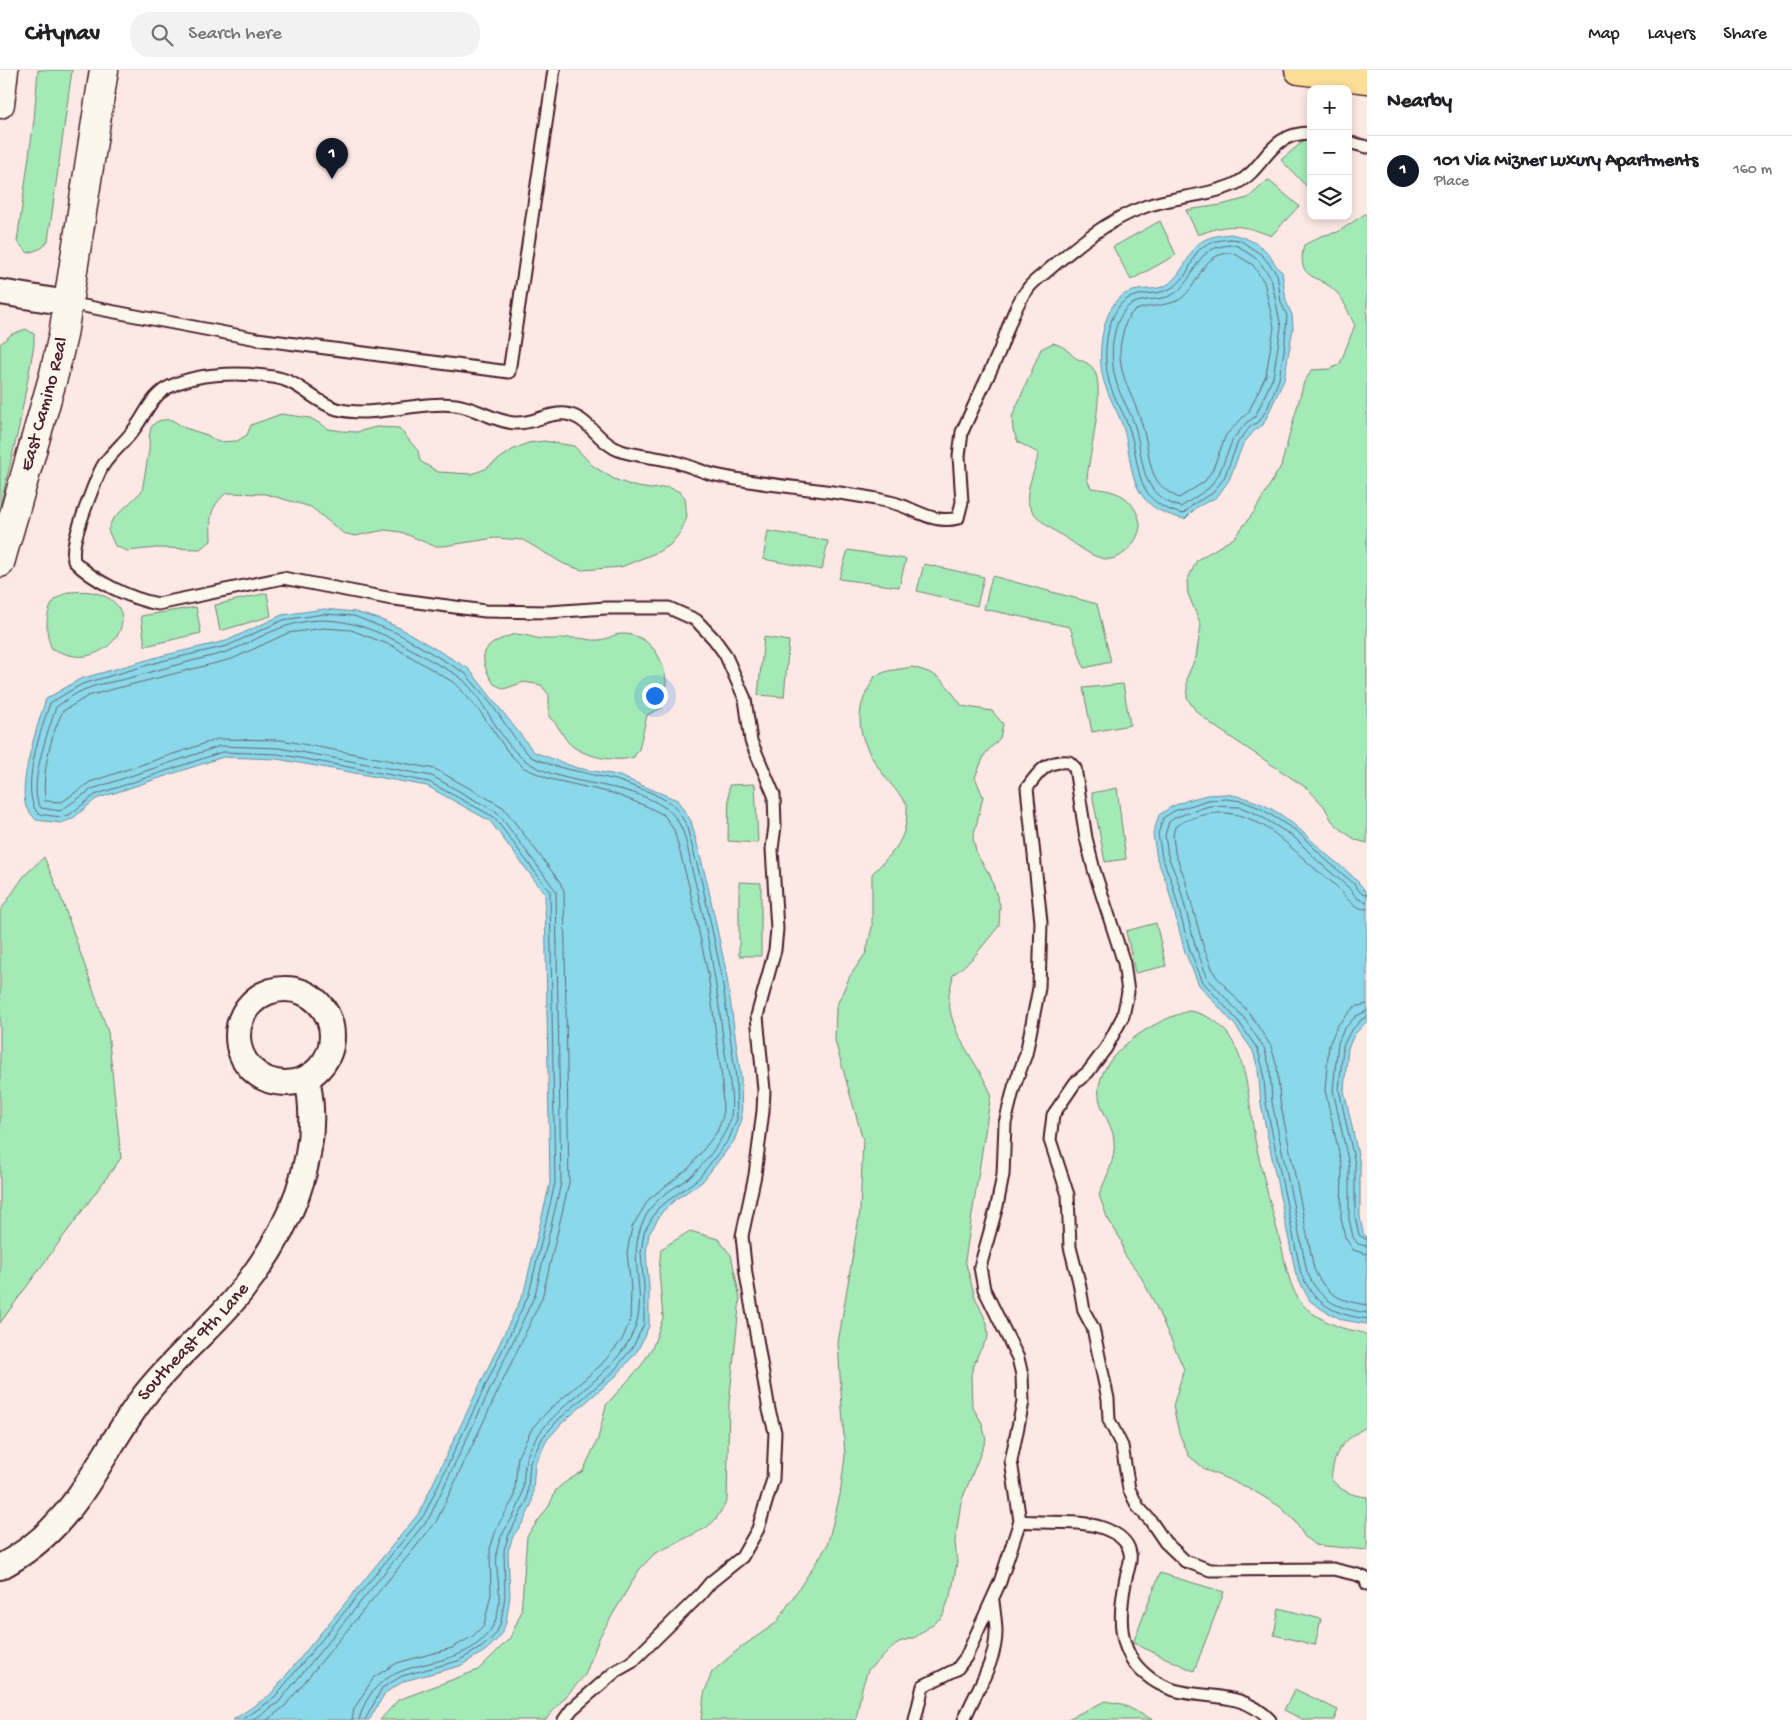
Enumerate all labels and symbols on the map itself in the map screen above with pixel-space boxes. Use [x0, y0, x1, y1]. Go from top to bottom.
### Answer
pin: 1 [316, 138, 348, 179]
street label: East Camino Real [15, 335, 74, 474]
your location [642, 683, 668, 709]
street label: Southeast 9th Lane [133, 1278, 255, 1406]

